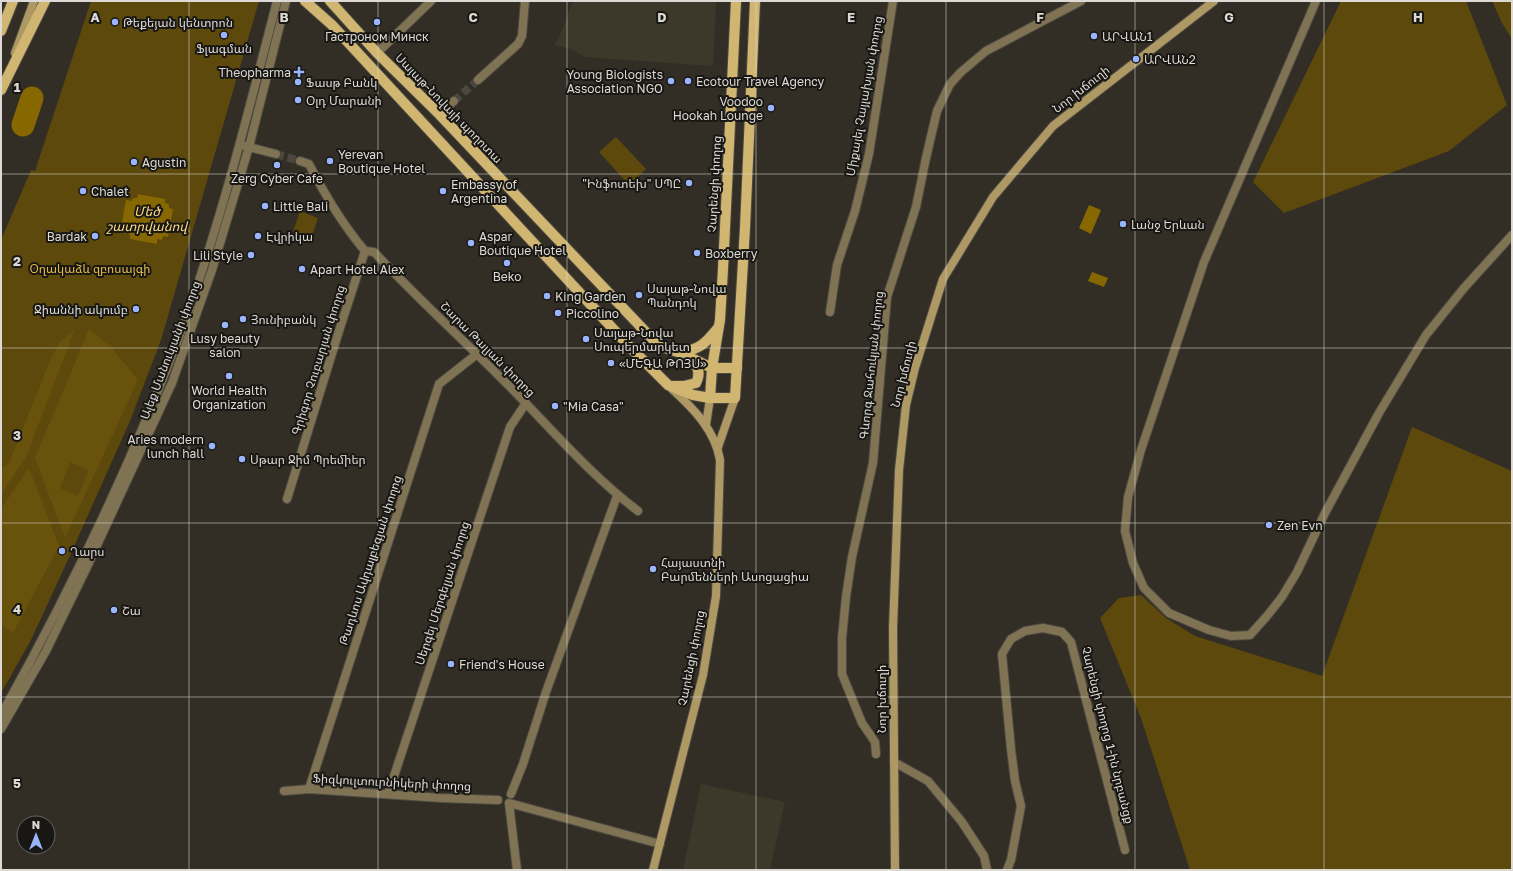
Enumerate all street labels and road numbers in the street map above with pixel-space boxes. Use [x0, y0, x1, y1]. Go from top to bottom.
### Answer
street label: Միքայել Չայլախյան փողոց [842, 15, 886, 177]
street label: Սայաթ-Նովայի պողոտա [392, 50, 506, 166]
street label: Նոր խճուղի [1049, 62, 1113, 116]
street label: Չարենցի փողոց [704, 135, 724, 233]
street label: Ալեք Մանուկյանի փողոց [137, 279, 203, 421]
street label: Գրիգոր Չուբարյան փողոց [288, 283, 348, 437]
street label: Գևորգ Ջահուկյան փողոց [856, 290, 886, 440]
street label: Շարա Թալյան փողոց [437, 298, 539, 400]
street label: Նոր խճուղի [887, 339, 919, 409]
street label: Թադևոս Ավդալբեգյան փողոց [335, 473, 405, 647]
street label: Սերգեյ Մերգելյան փողոց [412, 519, 472, 667]
street label: Չարենցի փողոց [674, 609, 708, 707]
street label: Չարենցի փողոց 1-ին նրբանցք [1079, 645, 1137, 825]
street label: Նոր խճուղի [874, 665, 889, 733]
street label: Ֆիզկուլտուրնիկերի փողոց [312, 770, 472, 794]

